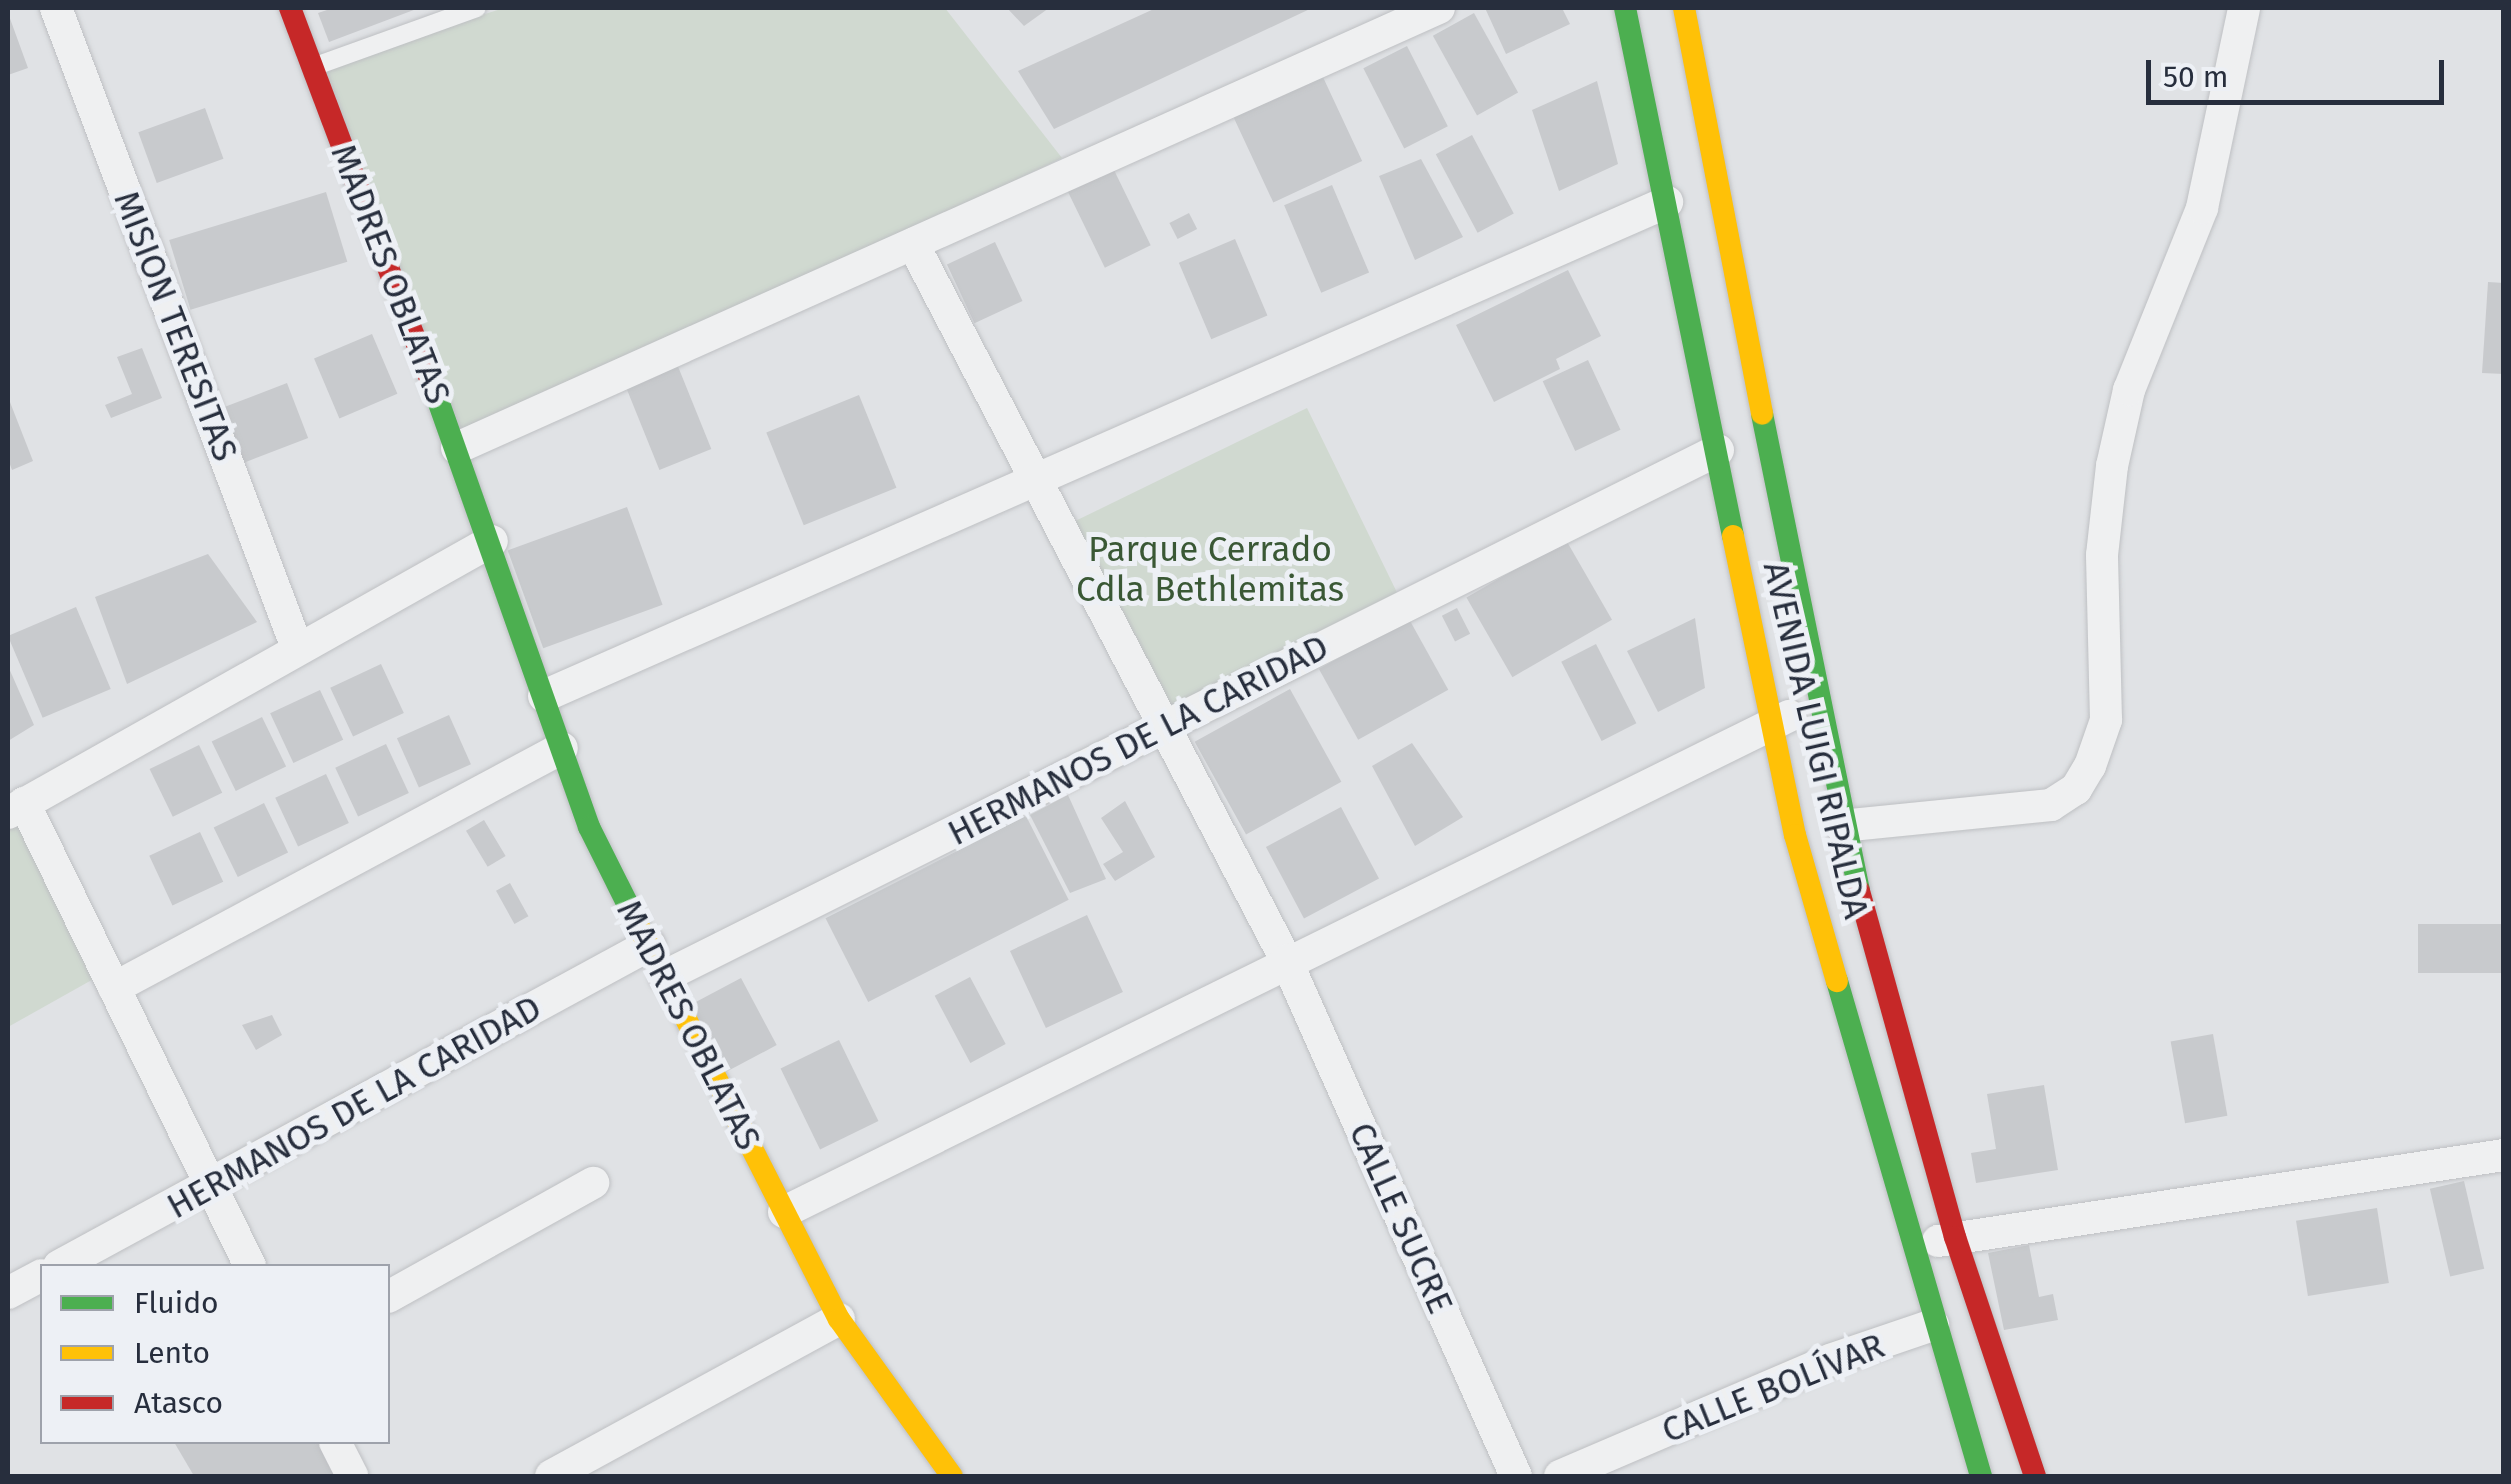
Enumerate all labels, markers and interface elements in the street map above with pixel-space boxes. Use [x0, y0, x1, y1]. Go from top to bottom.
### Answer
scale bar [2151, 40, 2448, 102]
text: 50 m [2163, 59, 2228, 95]
street label: MADRES OBLATAS [322, 138, 460, 410]
street label: MISION TERESITAS [105, 185, 247, 467]
park label: Parque Cerrado Cdla Bethlemitas [1076, 528, 1344, 610]
street label: AVENIDA LUIGI RIPALDA [1755, 558, 1877, 922]
street label: HERMANOS DE LA CARIDAD [941, 626, 1335, 854]
street label: MADRES OBLATAS [608, 893, 770, 1157]
street label: HERMANOS DE LA CARIDAD [160, 987, 548, 1227]
street label: CALLE SUCRE [1340, 1116, 1462, 1320]
legend [40, 1264, 390, 1444]
text: Fluido [134, 1285, 219, 1321]
street label: CALLE BOLÍVAR [1656, 1324, 1890, 1452]
text: Lento [134, 1335, 210, 1371]
text: Atasco [134, 1385, 223, 1421]

